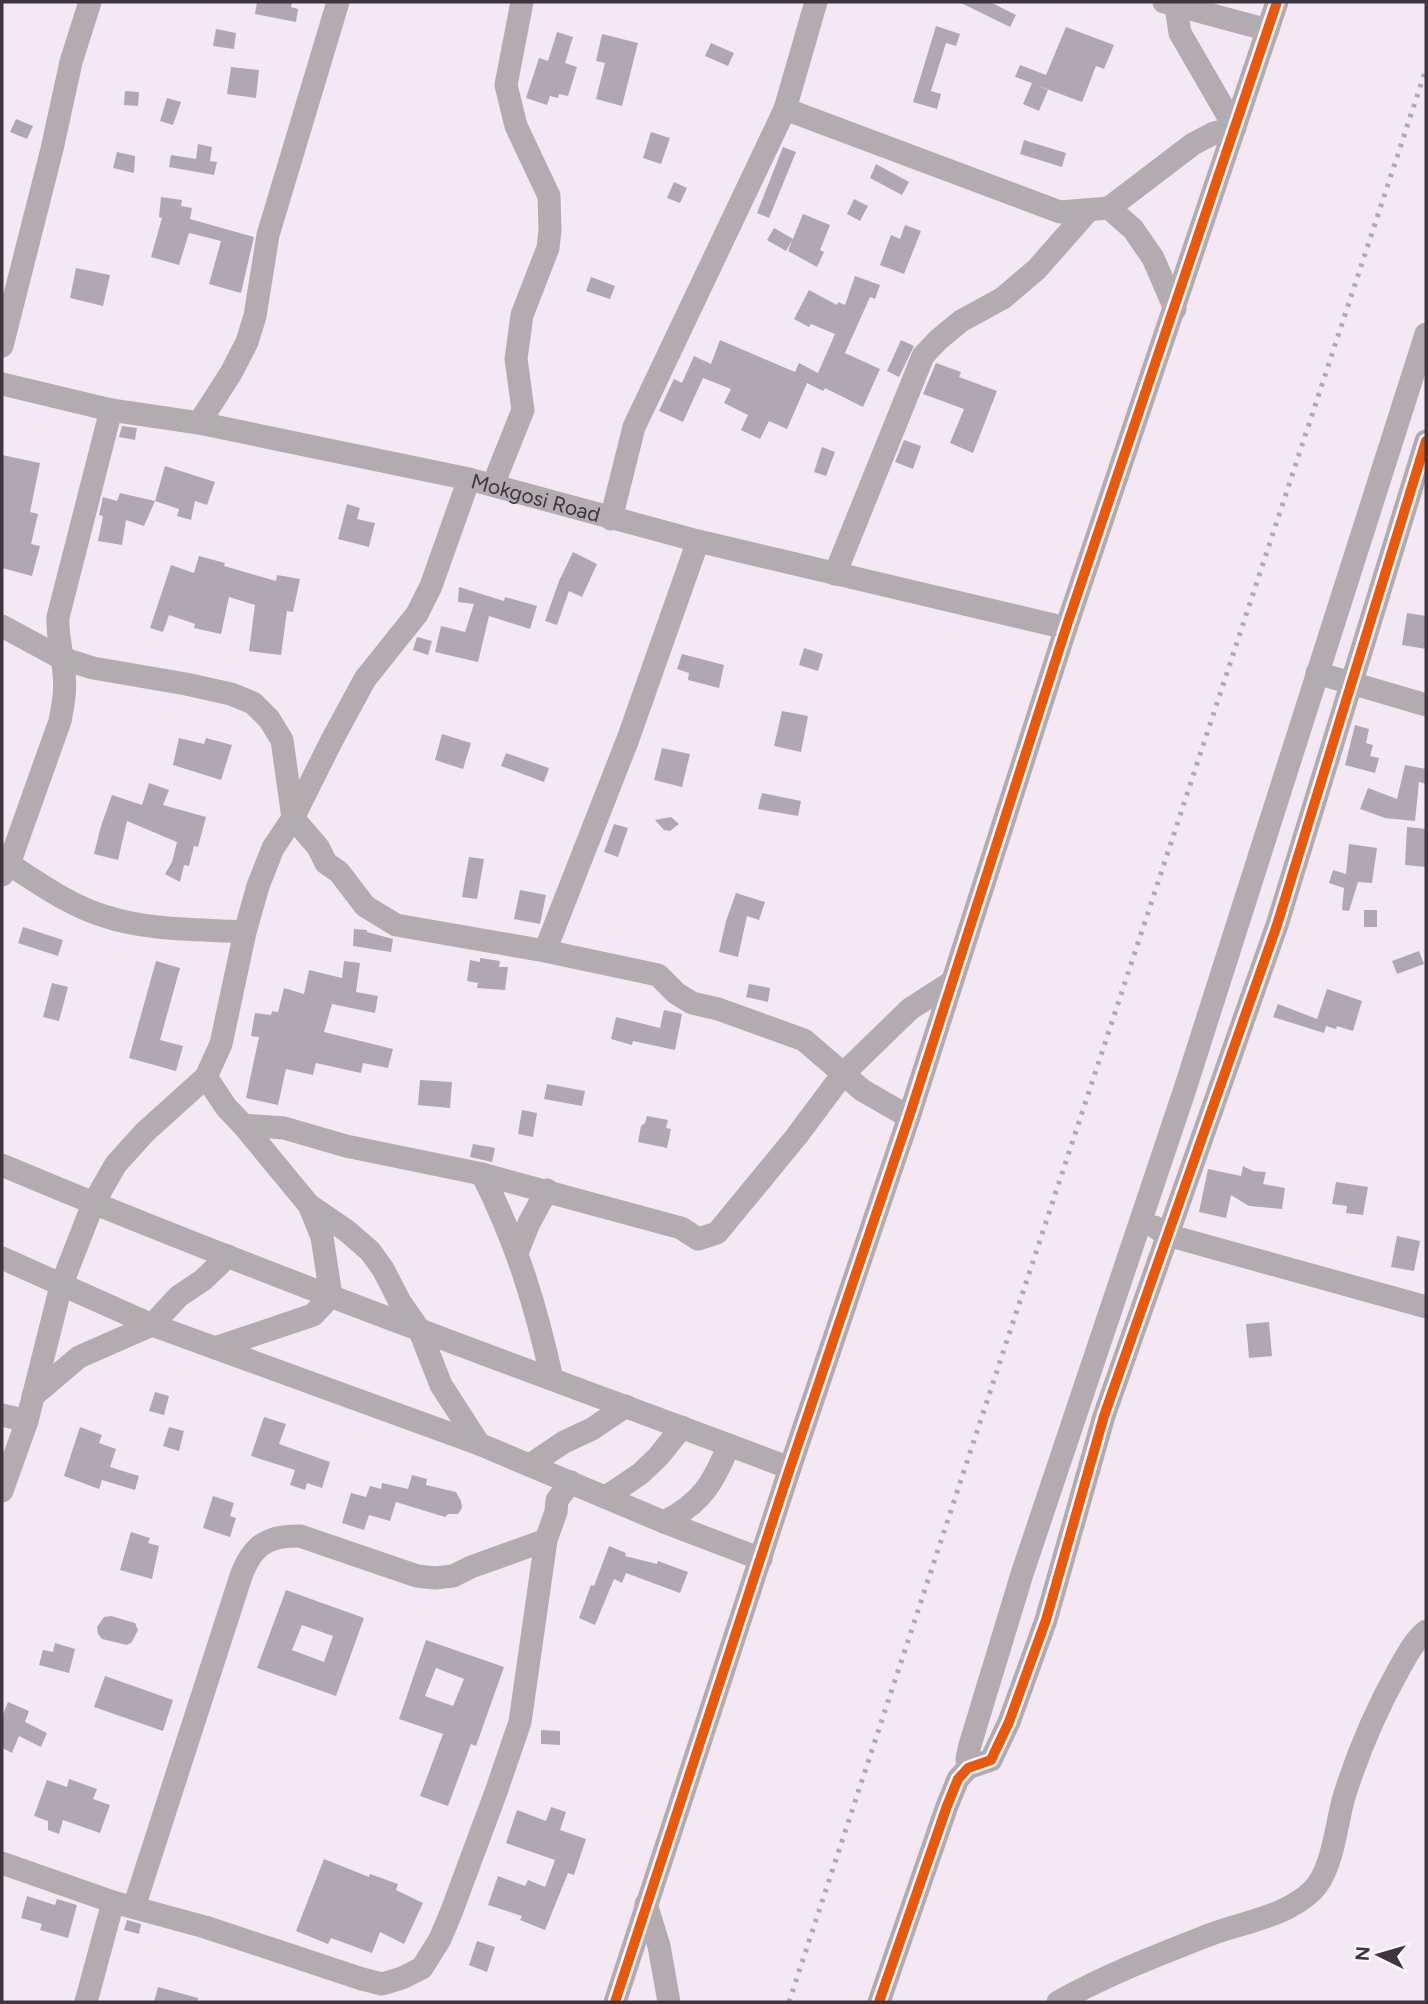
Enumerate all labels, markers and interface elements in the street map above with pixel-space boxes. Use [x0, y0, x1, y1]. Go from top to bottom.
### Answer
street label: Mokgosi Road [469, 468, 603, 526]
north arrow [1344, 1920, 1414, 1990]
text: N [1350, 1945, 1375, 1962]

